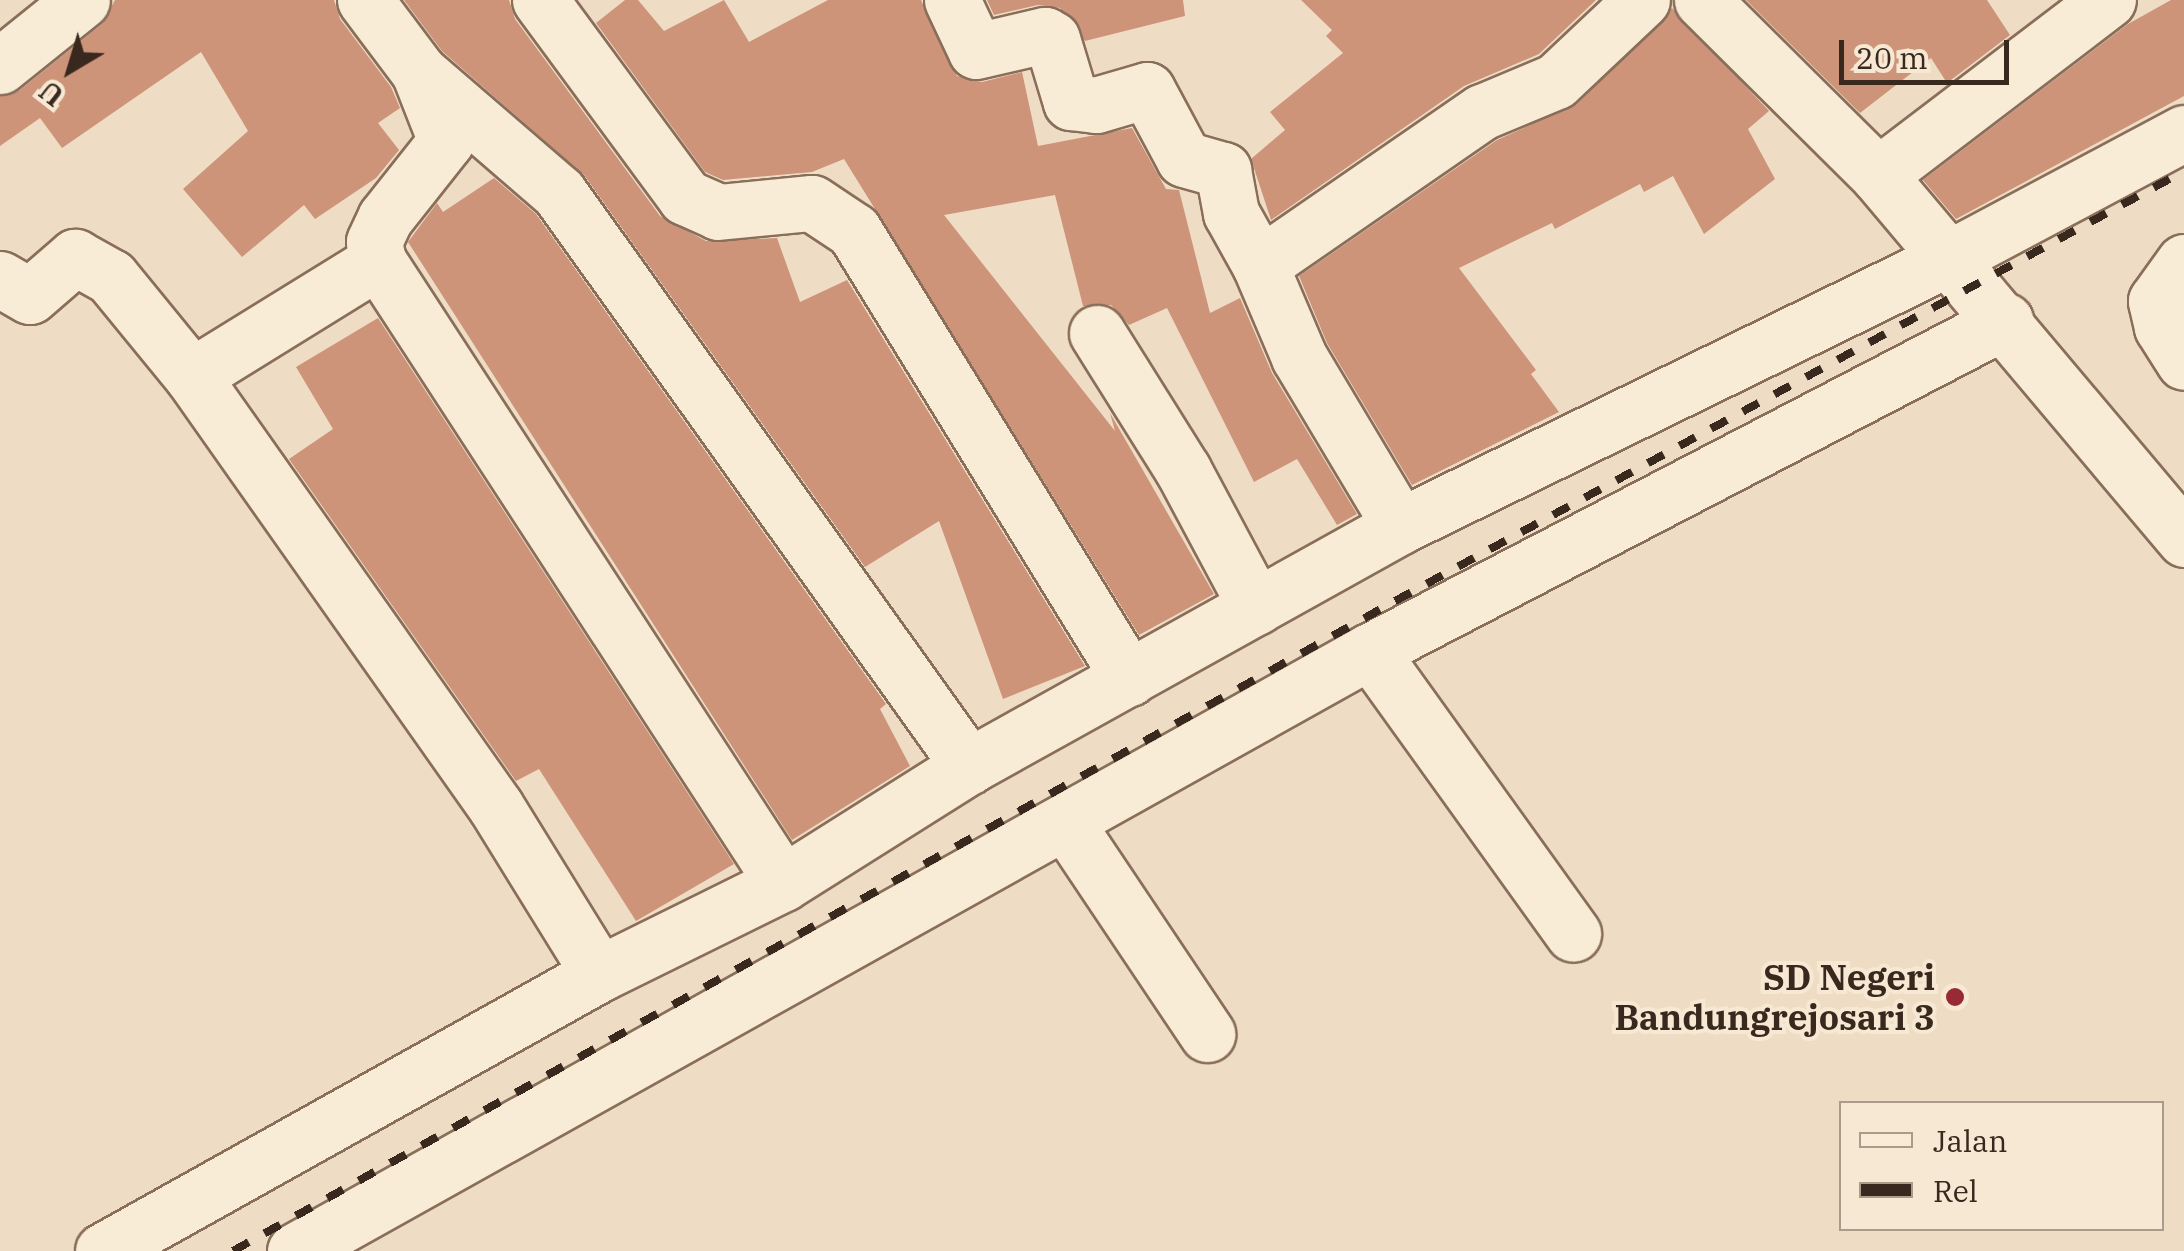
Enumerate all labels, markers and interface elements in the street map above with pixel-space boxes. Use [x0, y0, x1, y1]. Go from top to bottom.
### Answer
north arrow [20, 20, 120, 120]
scale bar [1844, 20, 2014, 82]
text: 20 m [1856, 38, 1928, 77]
text: U [31, 73, 71, 115]
place label: SD Negeri Bandungrejosari 3 [1614, 956, 1935, 1038]
marker: SD Negeri Bandungrejosari 3 [1944, 986, 1966, 1008]
legend [1839, 1101, 2164, 1231]
text: Jalan [1933, 1121, 2008, 1160]
text: Rel [1933, 1171, 1978, 1210]

